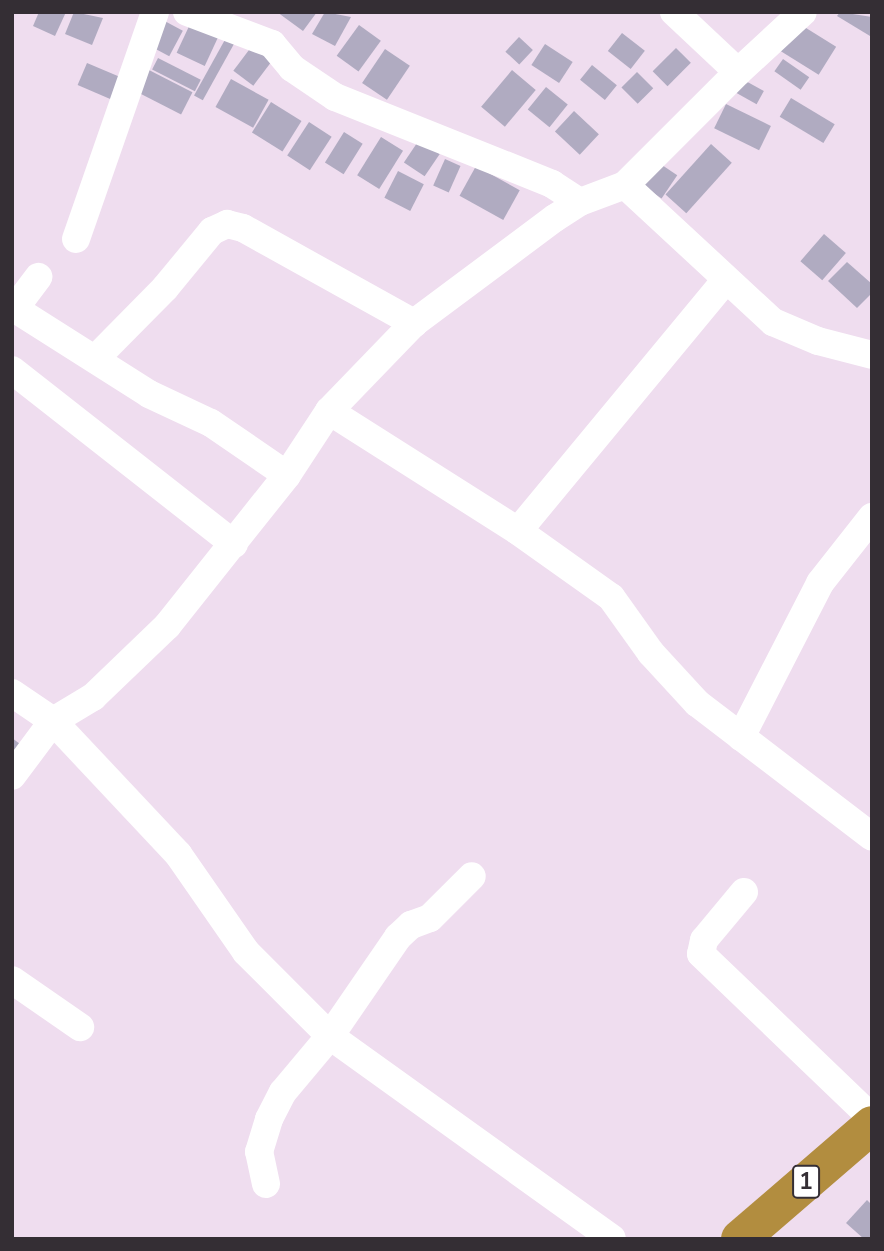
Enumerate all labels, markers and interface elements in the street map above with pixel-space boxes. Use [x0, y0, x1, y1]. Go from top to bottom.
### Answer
road number: 1 [792, 1162, 820, 1202]

